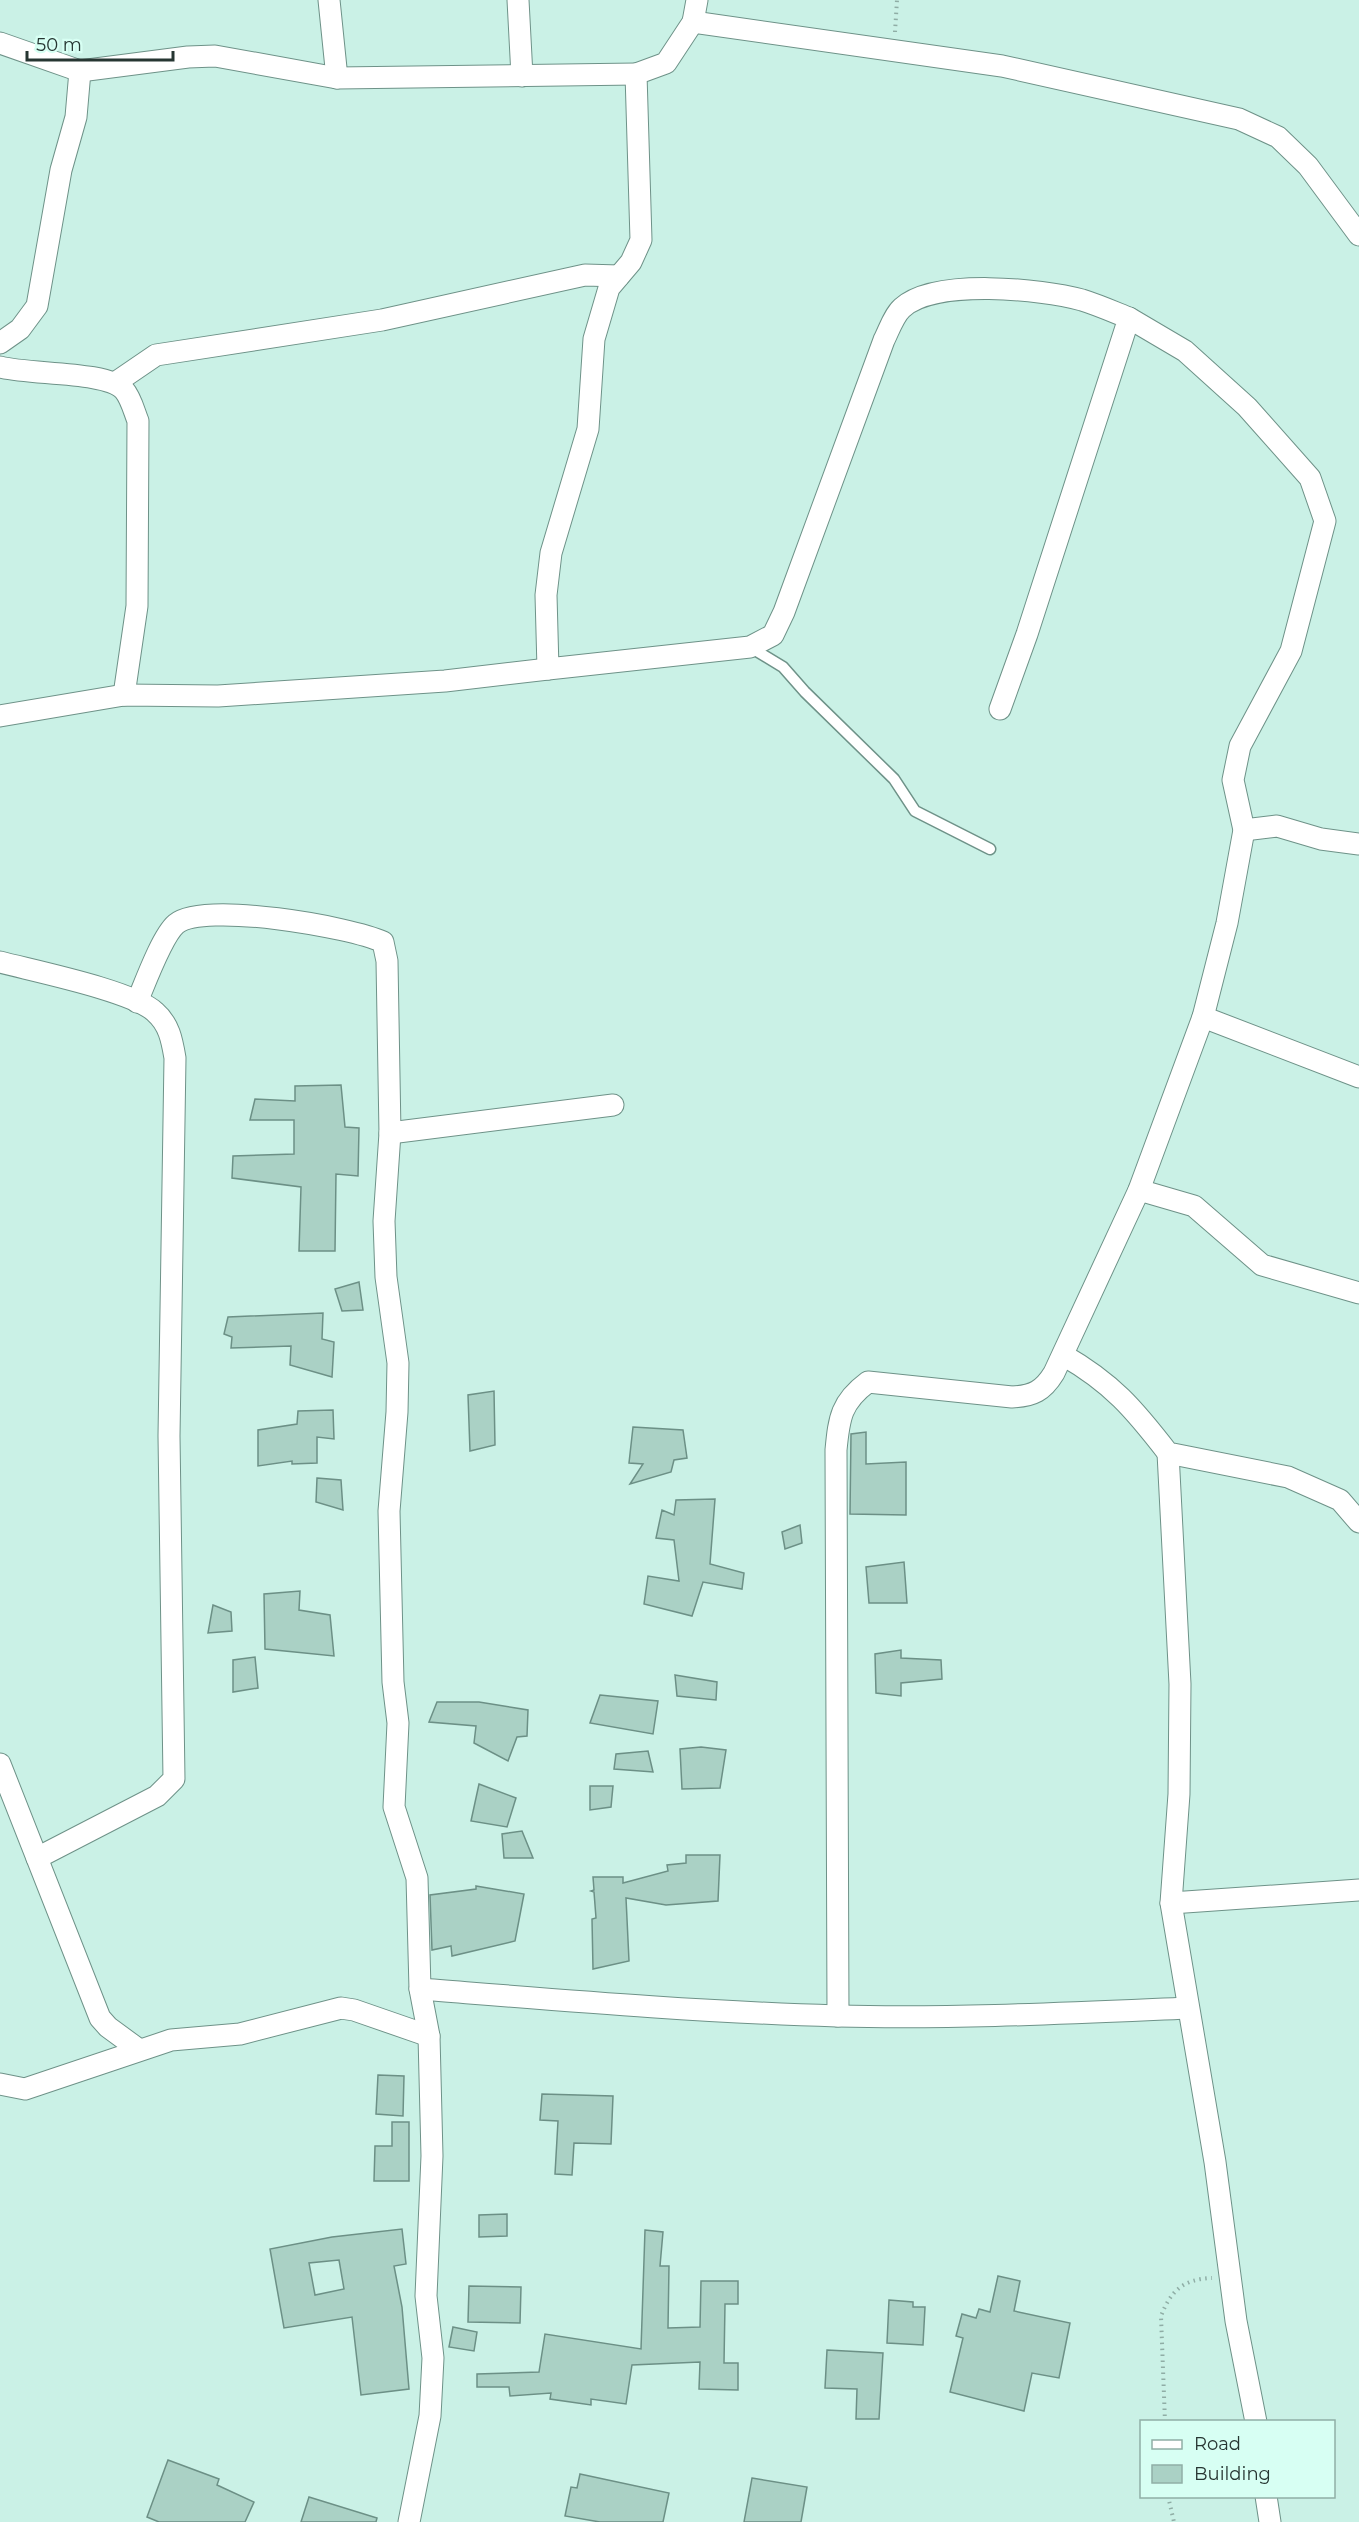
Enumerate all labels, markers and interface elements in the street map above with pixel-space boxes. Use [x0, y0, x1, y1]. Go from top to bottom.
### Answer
scale bar [27, 24, 172, 62]
text: 50 m [36, 34, 82, 56]
legend [1140, 2420, 1335, 2498]
text: Road [1194, 2433, 1241, 2455]
text: Building [1194, 2463, 1271, 2485]

